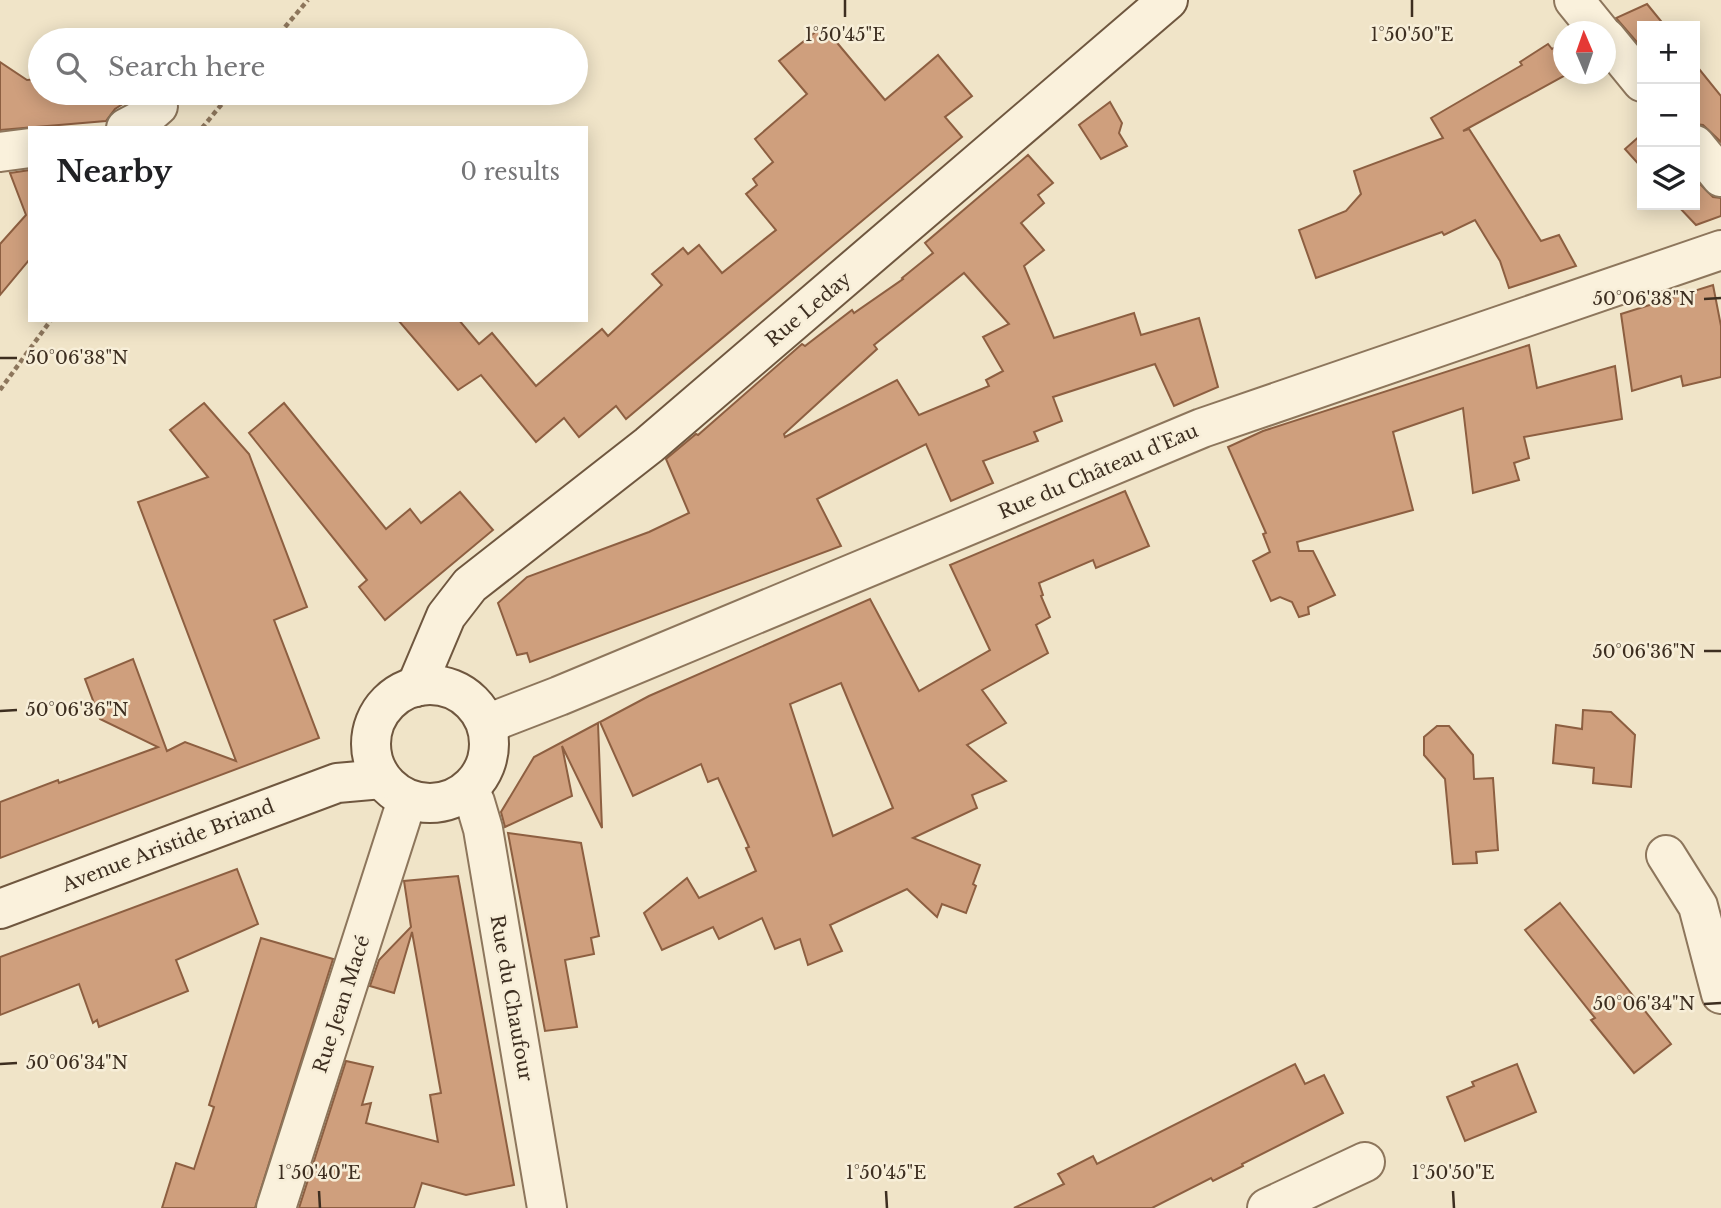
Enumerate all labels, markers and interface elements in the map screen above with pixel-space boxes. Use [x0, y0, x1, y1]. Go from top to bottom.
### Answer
north arrow [1553, 21, 1616, 84]
map controls [1637, 21, 1700, 210]
button: + [1637, 21, 1700, 84]
text: 1°50'45"E [805, 24, 885, 46]
text: 1°50'50"E [1370, 24, 1454, 46]
search box [28, 28, 588, 105]
icon: search [52, 48, 90, 86]
text: Search here [108, 51, 265, 83]
button: − [1637, 84, 1700, 147]
button: layers [1637, 147, 1700, 210]
text: Nearby [56, 153, 172, 190]
text: 0 results [461, 158, 560, 186]
street label: Rue Leday [761, 267, 855, 352]
text: 50°06'38"N [1593, 288, 1695, 310]
text: 50°06'38"N [26, 347, 128, 369]
street label: Rue du Château d'Eau [995, 419, 1202, 524]
text: 50°06'36"N [1592, 641, 1696, 663]
text: 50°06'36"N [25, 699, 129, 721]
street label: Avenue Aristide Briand [58, 794, 278, 897]
street label: Rue du Chaufour [486, 913, 537, 1083]
street label: Rue Jean Macé [308, 932, 375, 1076]
text: 50°06'34"N [1593, 993, 1695, 1015]
text: 50°06'34"N [26, 1052, 128, 1074]
text: 1°50'40"E [277, 1162, 361, 1184]
text: 1°50'45"E [846, 1162, 926, 1184]
text: 1°50'50"E [1411, 1162, 1495, 1184]

